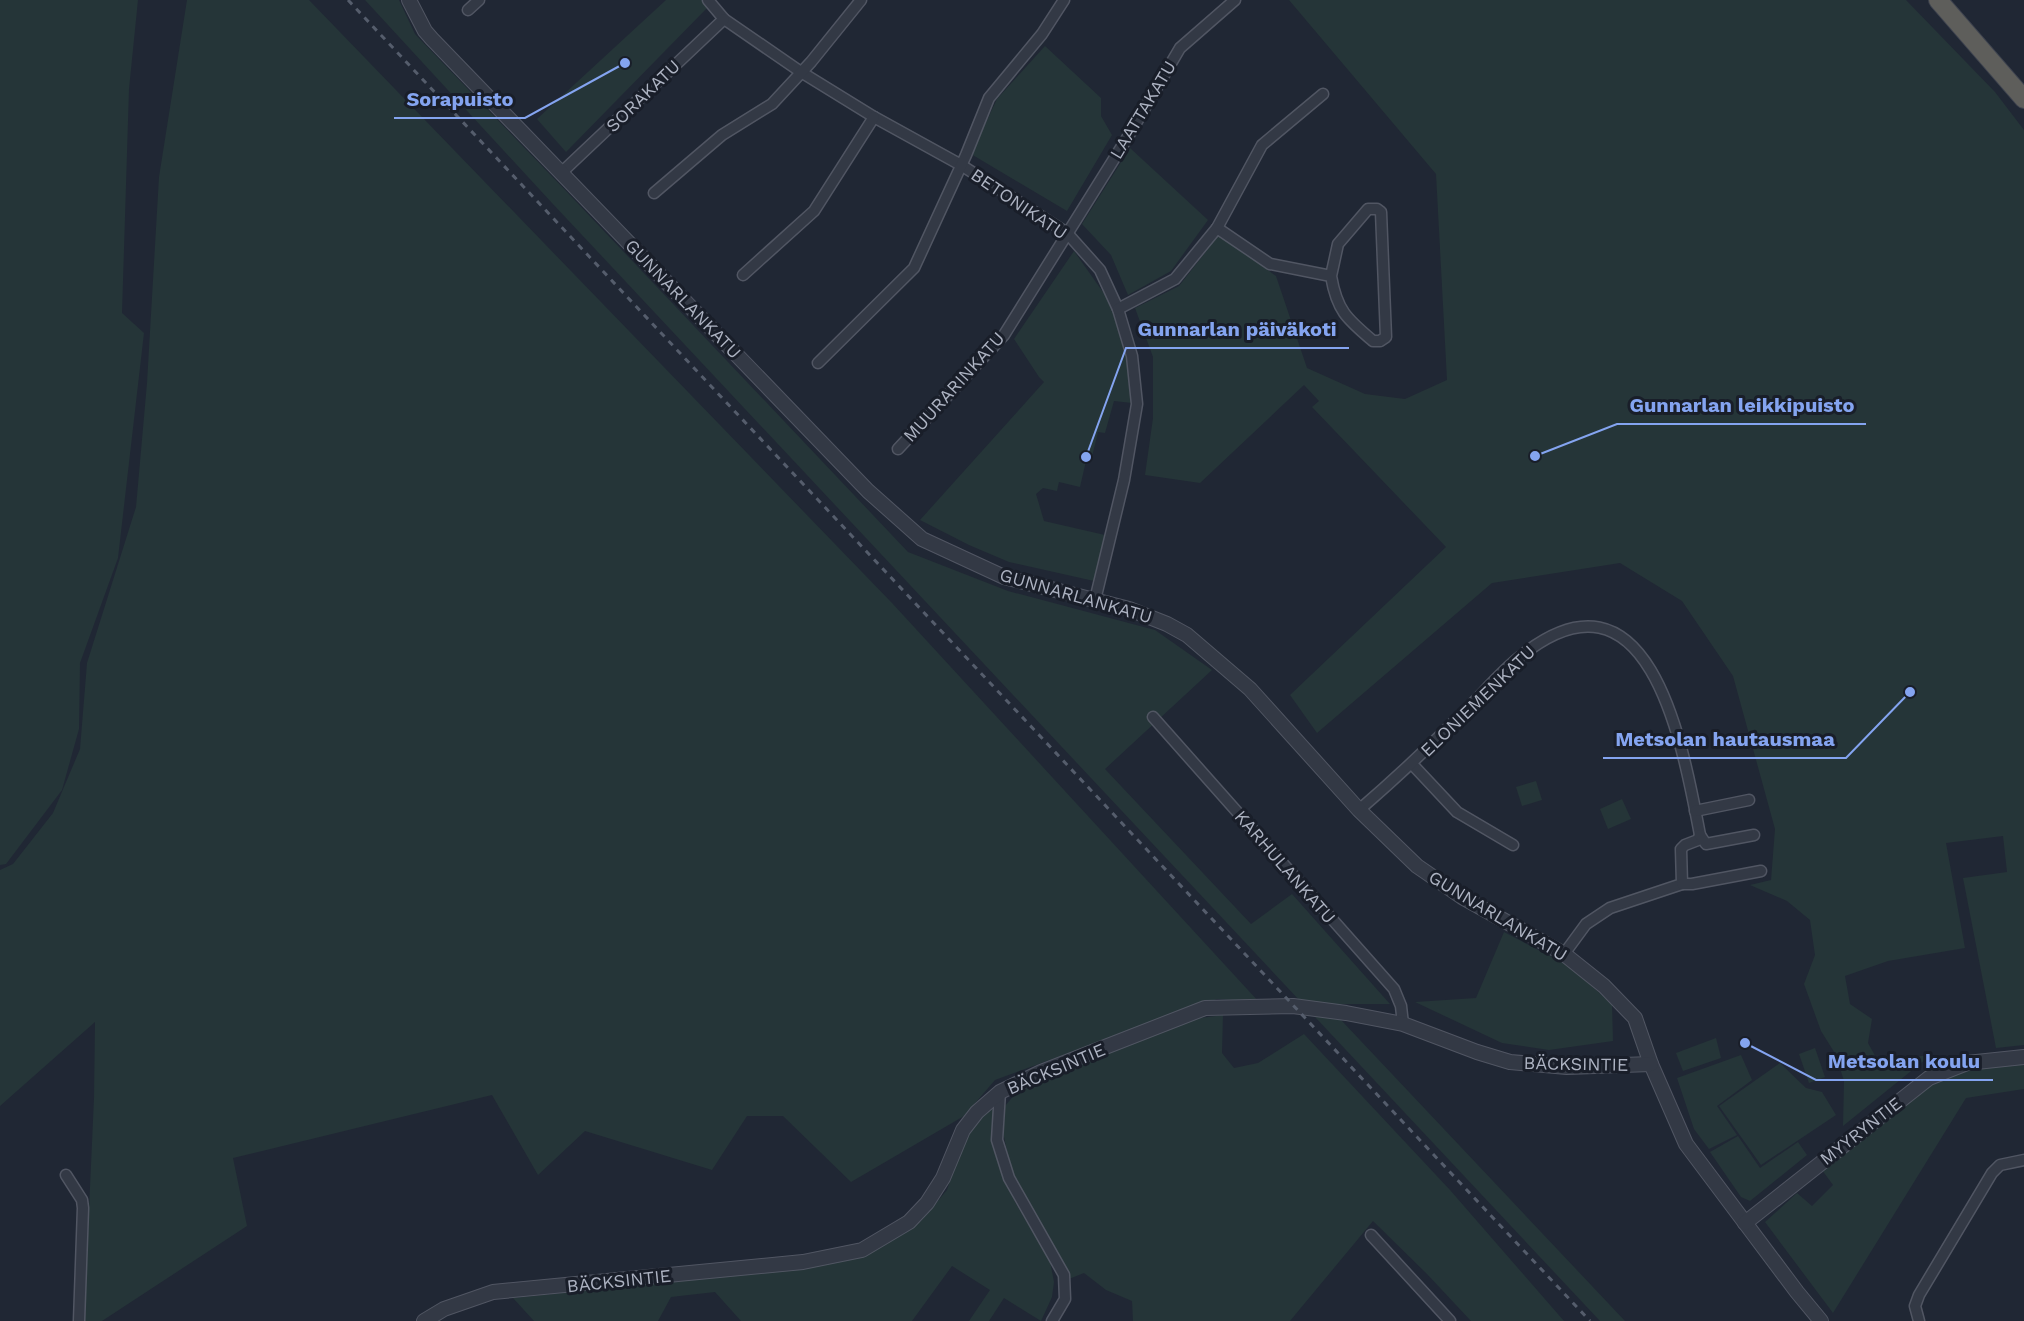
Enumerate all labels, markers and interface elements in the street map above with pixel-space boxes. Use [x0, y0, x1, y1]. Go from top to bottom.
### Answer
street label: SORAKATU [601, 55, 684, 136]
street label: LAATTAKATU [1105, 57, 1180, 163]
callout: Sorapuisto [394, 80, 525, 118]
text: Sorapuisto [406, 87, 514, 111]
street label: BETONIKATU [967, 164, 1071, 243]
street label: GUNNARLANKATU [621, 235, 746, 363]
callout: Gunnarlan päiväkoti [1126, 310, 1349, 348]
text: Gunnarlan päiväkoti [1137, 317, 1337, 341]
street label: MUURARINKATU [899, 327, 1009, 446]
callout: Gunnarlan leikkipuisto [1617, 386, 1866, 424]
text: Gunnarlan leikkipuisto [1630, 393, 1855, 417]
street label: GUNNARLANKATU [997, 564, 1155, 627]
street label: ELONIEMENKATU [1416, 641, 1539, 761]
callout: Metsolan hautausmaa [1603, 720, 1846, 758]
text: Metsolan hautausmaa [1615, 727, 1835, 751]
street label: KARHULANKATU [1230, 806, 1340, 928]
street label: GUNNARLANKATU [1425, 866, 1571, 965]
street label: BÄCKSINTIE [1004, 1038, 1108, 1099]
callout: Metsolan koulu [1816, 1042, 1993, 1080]
text: Metsolan koulu [1828, 1049, 1980, 1073]
street label: BÄCKSINTIE [1524, 1052, 1628, 1075]
street label: MYYRYNTIE [1816, 1092, 1906, 1169]
street label: BÄCKSINTIE [566, 1265, 672, 1296]

